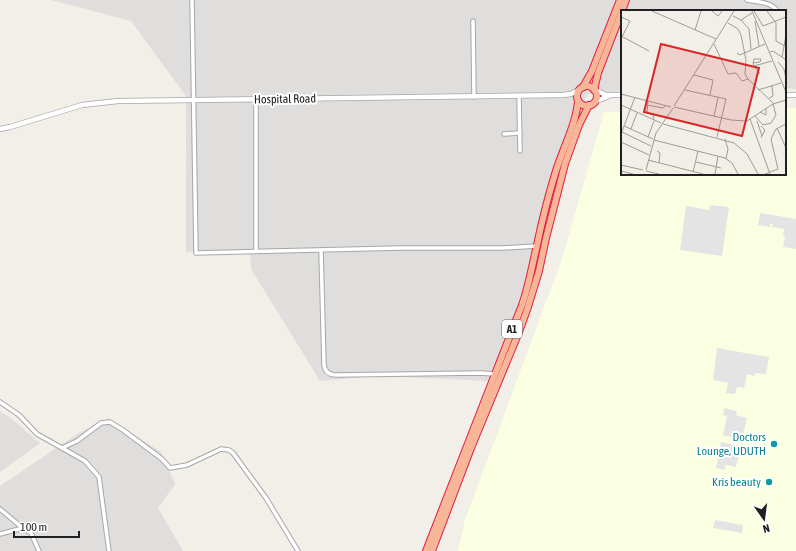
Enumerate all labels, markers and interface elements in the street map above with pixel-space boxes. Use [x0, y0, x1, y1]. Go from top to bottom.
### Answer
inset map [621, 10, 786, 175]
street label: Hospital Road [254, 91, 316, 107]
road number: A1 [502, 320, 522, 338]
place label: Doctors Lounge, UDUTH [697, 430, 766, 458]
marker: Doctors Lounge, UDUTH [769, 439, 779, 449]
place label: Kris beauty [712, 475, 761, 489]
marker: Kris beauty [764, 477, 774, 487]
north arrow [744, 499, 784, 539]
scale bar [14, 513, 79, 539]
text: 100 m [20, 520, 47, 534]
text: N [762, 522, 771, 535]

